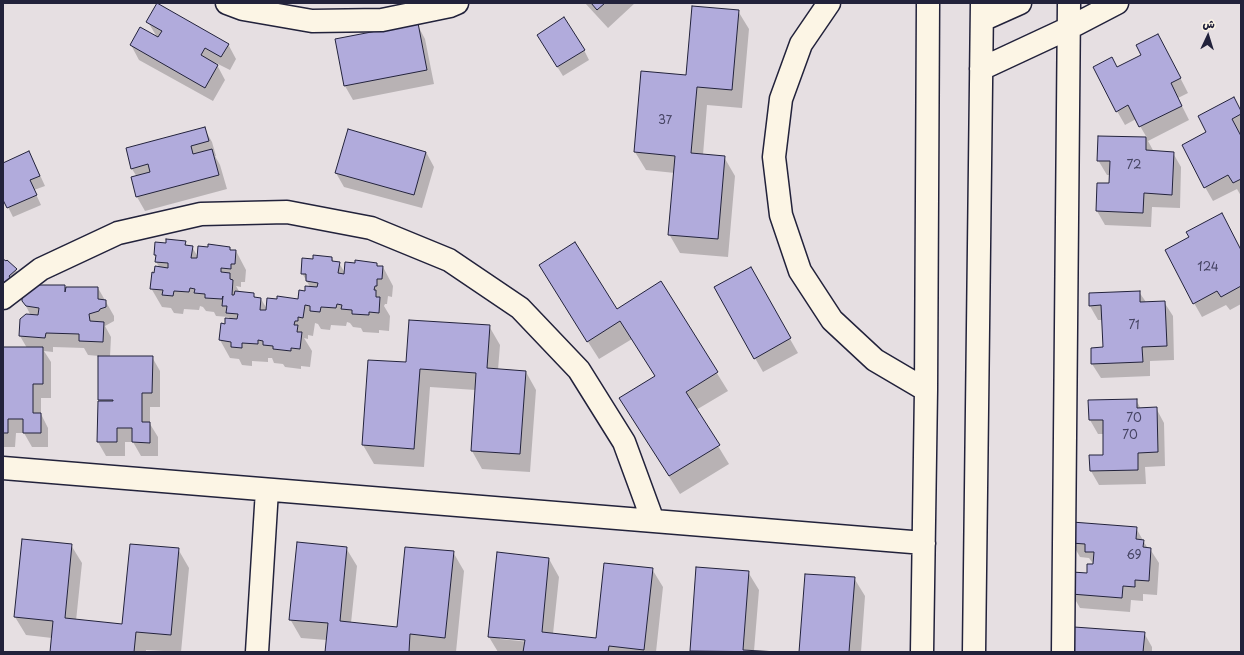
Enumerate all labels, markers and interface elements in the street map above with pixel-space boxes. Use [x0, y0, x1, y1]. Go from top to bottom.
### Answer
text: ش [1202, 15, 1215, 32]
north arrow [1188, 16, 1228, 56]
house number: 37 [658, 114, 672, 128]
house number: 72 [1126, 159, 1142, 173]
house number: 124 [1197, 261, 1219, 275]
house number: 71 [1128, 319, 1140, 333]
house number: 70 [1126, 412, 1142, 426]
house number: 70 [1122, 429, 1138, 443]
house number: 69 [1126, 549, 1142, 563]

